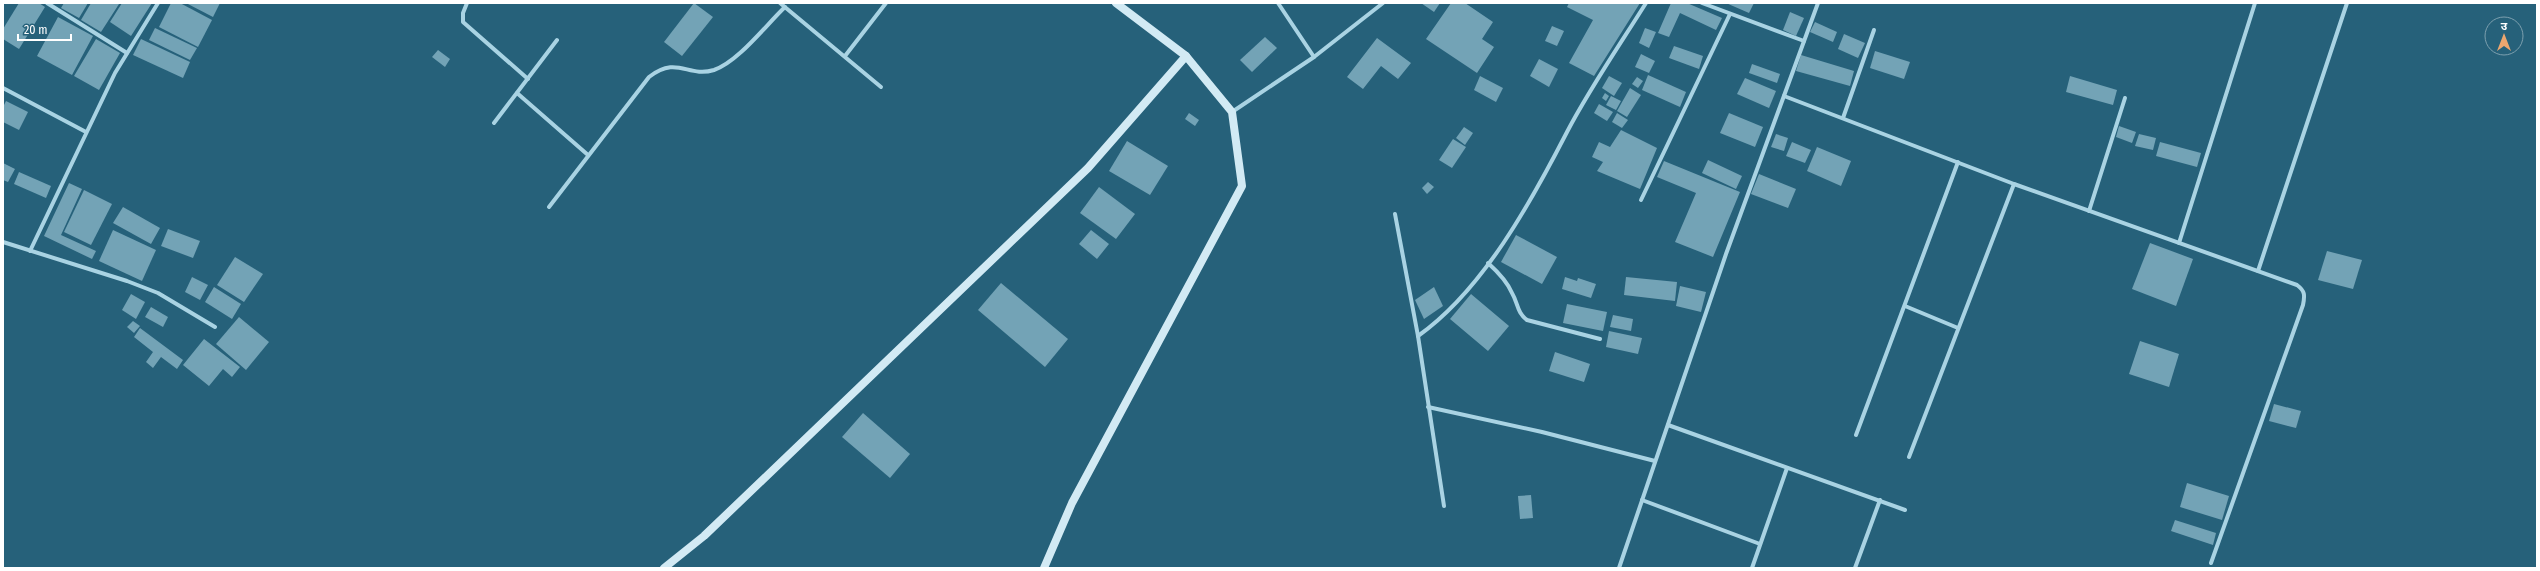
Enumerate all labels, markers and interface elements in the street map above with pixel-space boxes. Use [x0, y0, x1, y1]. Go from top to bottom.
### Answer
scale bar [18, 16, 71, 42]
north arrow [2484, 16, 2524, 56]
text: उ [2501, 20, 2508, 33]
text: 20 m [24, 23, 48, 37]

